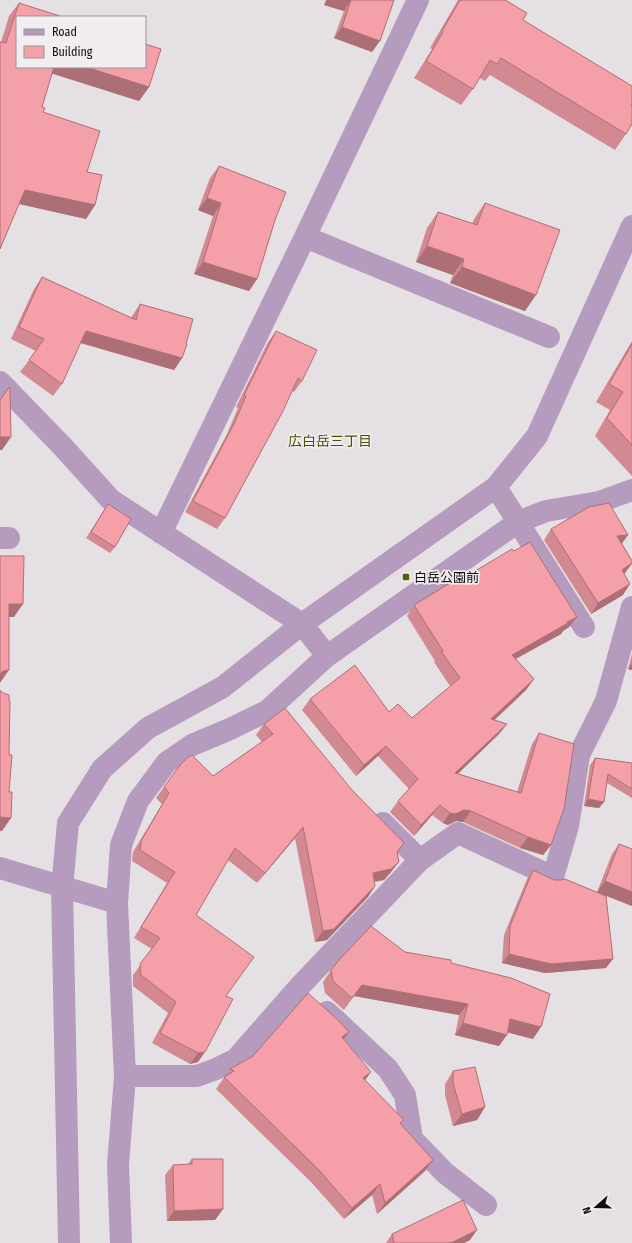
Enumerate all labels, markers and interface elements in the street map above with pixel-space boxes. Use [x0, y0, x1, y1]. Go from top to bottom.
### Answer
legend [16, 16, 146, 68]
text: Road [52, 25, 77, 39]
text: Building [52, 45, 93, 59]
district label: 広白岳三丁目 [288, 433, 372, 450]
place label: 白岳公園前 [414, 570, 479, 585]
marker: 白岳公園前 [401, 572, 411, 582]
north arrow [576, 1187, 616, 1227]
text: N [580, 1205, 594, 1216]

